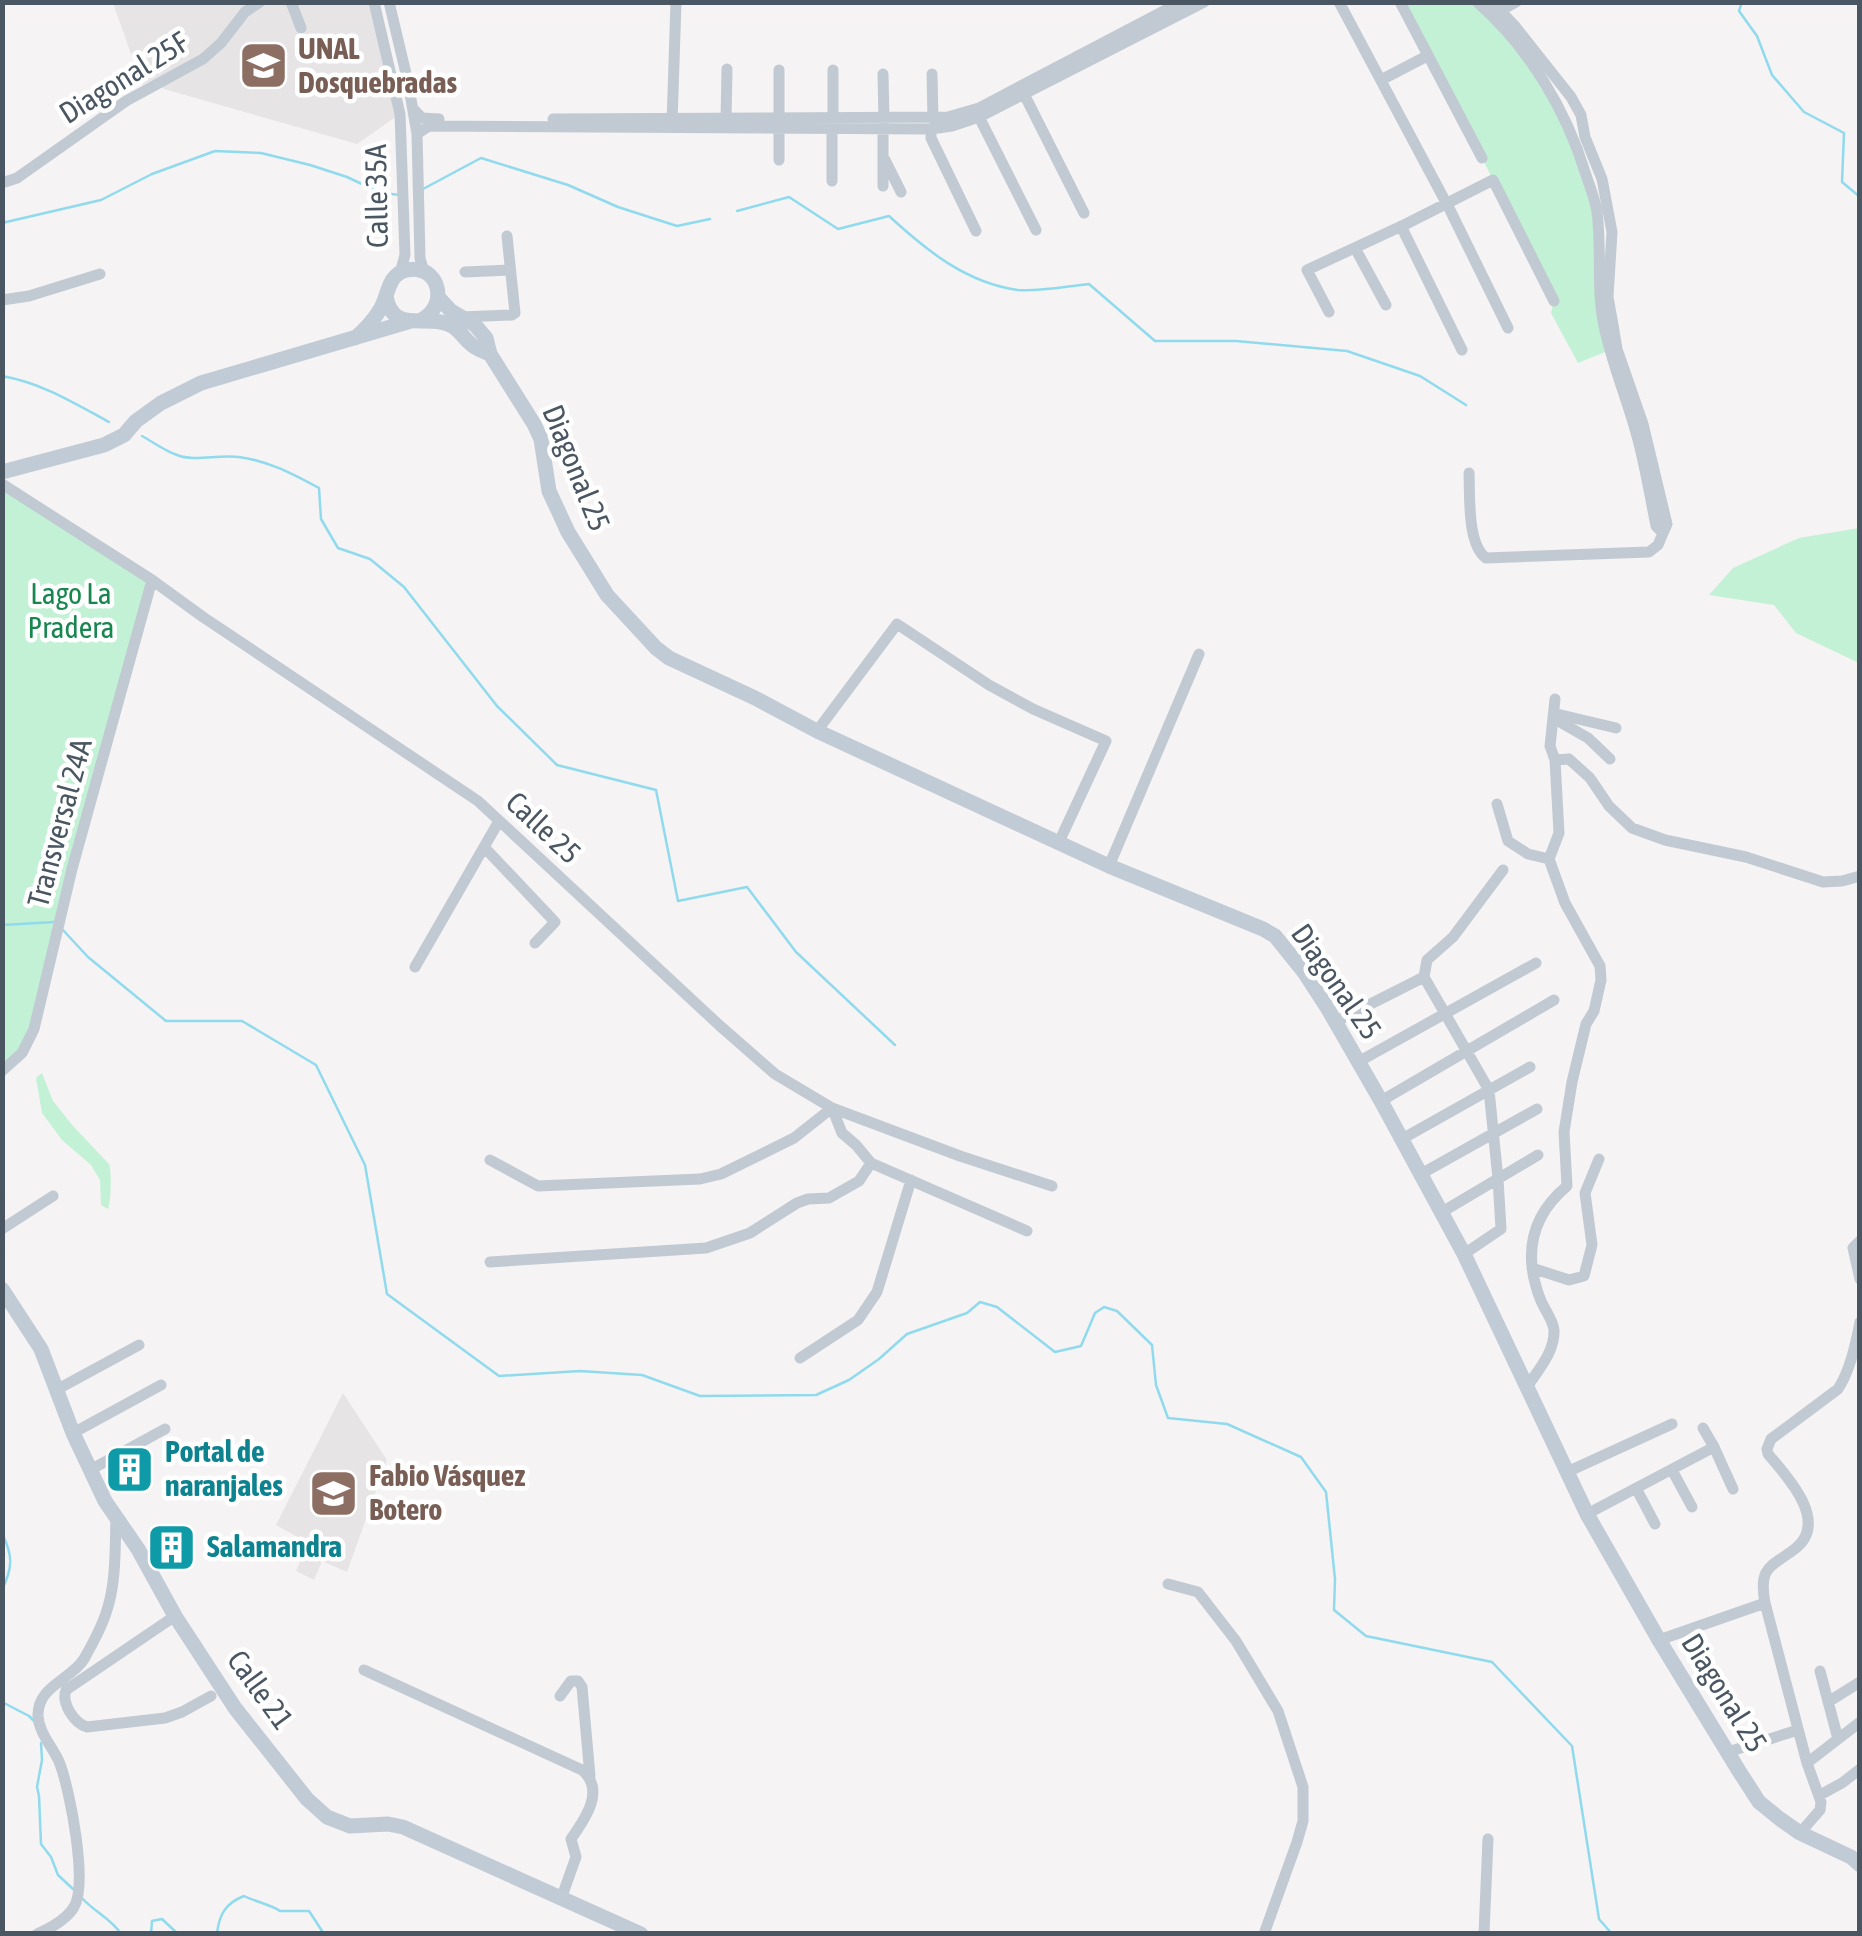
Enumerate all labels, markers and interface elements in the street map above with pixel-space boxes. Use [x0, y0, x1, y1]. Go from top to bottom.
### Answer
street label: Diagonal 25F [53, 24, 194, 130]
place label: UNAL Dosquebradas [298, 31, 457, 99]
school or university icon: UNAL Dosquebradas [237, 40, 289, 92]
street label: Calle 35A [358, 144, 394, 248]
street label: Diagonal 25 [536, 400, 618, 536]
park label: Lago La Pradera [28, 576, 114, 644]
street label: Transversal 24A [20, 735, 98, 911]
street label: Calle 25 [500, 784, 588, 870]
street label: Diagonal 25 [1285, 917, 1389, 1046]
place label: Portal de naranjales [165, 1434, 283, 1502]
building icon: Portal de naranjales [104, 1443, 156, 1495]
place label: Fabio Vásquez Botero [369, 1458, 525, 1526]
school or university icon: Fabio Vásquez Botero [308, 1467, 360, 1519]
building icon: Salamandra [146, 1521, 198, 1573]
place label: Salamandra [207, 1529, 342, 1563]
street label: Diagonal 25 [1675, 1627, 1774, 1758]
street label: Calle 21 [221, 1643, 301, 1735]

